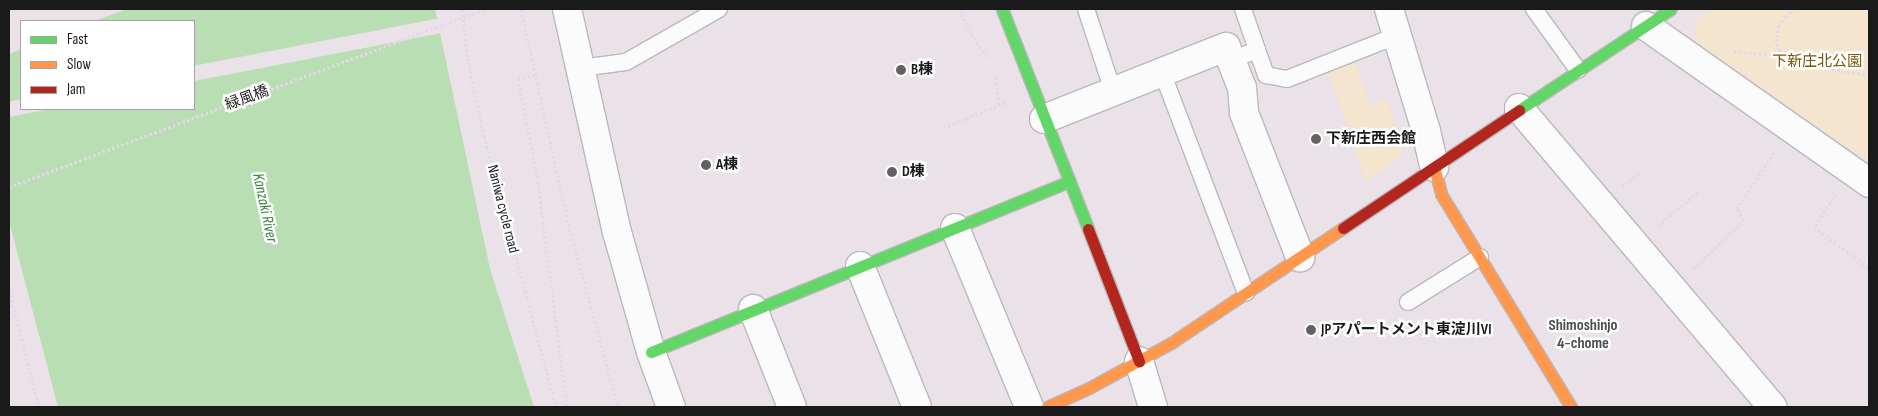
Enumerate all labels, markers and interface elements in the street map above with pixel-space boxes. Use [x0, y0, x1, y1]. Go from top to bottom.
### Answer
legend [20, 20, 195, 110]
text: Fast [67, 30, 88, 49]
park label: 下新庄北公園 [1772, 53, 1862, 71]
text: Slow [67, 55, 91, 74]
place label: B棟 [911, 61, 933, 79]
marker: B棟 [895, 64, 907, 76]
text: Jam [67, 80, 85, 99]
street label: 緑風橋 [223, 82, 271, 114]
place label: 下新庄西会館 [1326, 130, 1416, 148]
marker: 下新庄西会館 [1310, 133, 1322, 145]
place label: A棟 [716, 156, 738, 174]
marker: A棟 [700, 159, 712, 171]
street label: Naniwa cycle road [483, 163, 523, 255]
place label: D棟 [902, 163, 925, 181]
marker: D棟 [886, 166, 898, 178]
water label: Kanzaki River [247, 172, 281, 244]
district label: Shimoshinjo 4-chome [1549, 316, 1617, 354]
place label: JPアパートメント東淀川VI [1321, 321, 1492, 339]
marker: JPアパートメント東淀川VI [1305, 324, 1317, 336]

